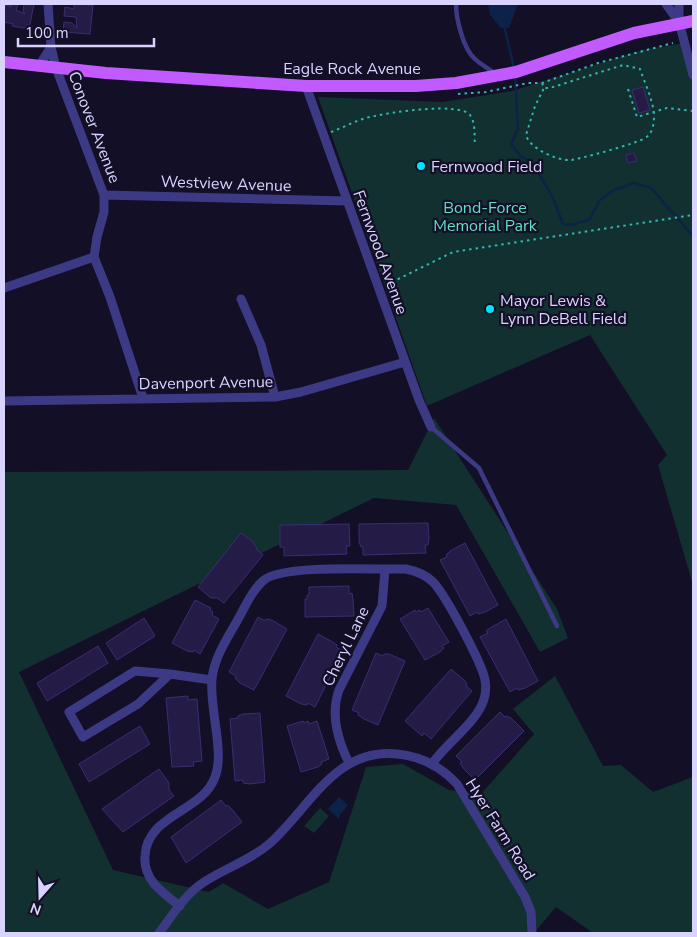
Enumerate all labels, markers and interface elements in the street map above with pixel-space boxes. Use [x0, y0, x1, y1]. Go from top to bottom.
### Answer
scale bar [18, 15, 154, 47]
text: 100 m [25, 23, 69, 43]
street label: Eagle Rock Avenue [283, 58, 421, 80]
street label: Conover Avenue [63, 68, 125, 186]
place label: Fernwood Field [431, 156, 542, 178]
marker: Fernwood Field [415, 160, 427, 172]
street label: Westview Avenue [160, 171, 292, 197]
street label: Fernwood Avenue [347, 187, 413, 318]
park label: Bond-Force Memorial Park [433, 197, 538, 237]
place label: Mayor Lewis & Lynn DeBell Field [500, 290, 627, 330]
marker: Mayor Lewis & Lynn DeBell Field [484, 303, 496, 315]
street label: Davenport Avenue [139, 371, 273, 395]
street label: Cheryl Lane [317, 603, 375, 690]
street label: Hyer Farm Road [460, 774, 540, 885]
north arrow [15, 872, 65, 922]
text: N [28, 898, 44, 919]

